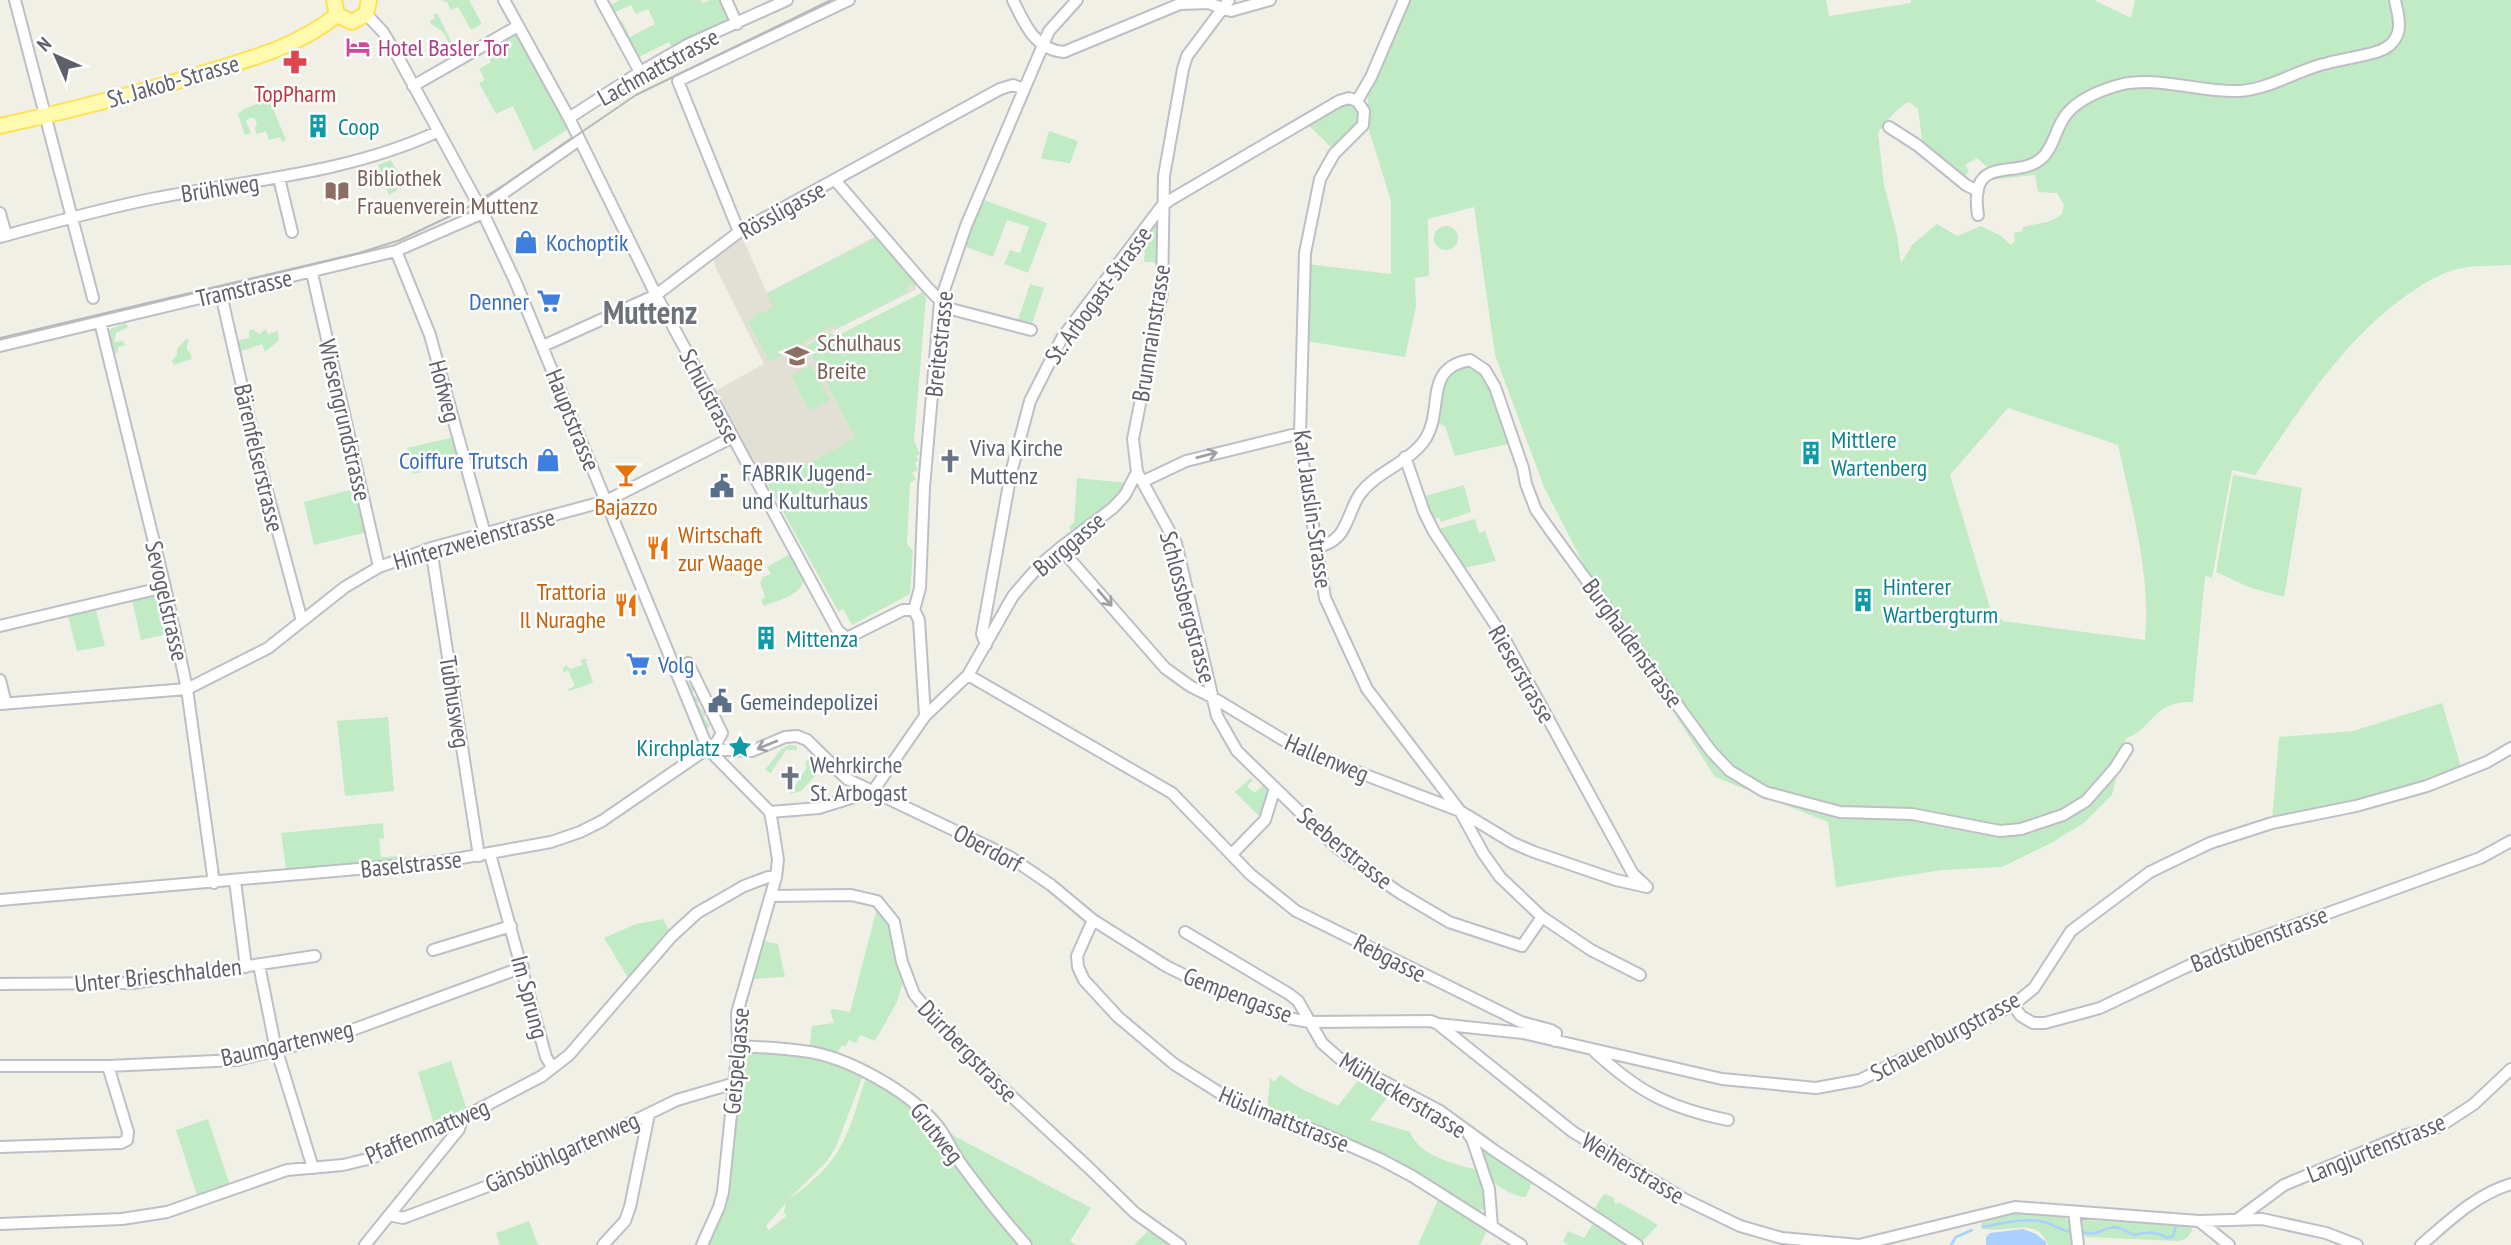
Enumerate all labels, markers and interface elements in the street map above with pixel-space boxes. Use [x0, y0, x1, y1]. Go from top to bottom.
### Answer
north arrow [21, 21, 91, 91]
street label: Lachmattstrasse [592, 21, 724, 113]
text: N [32, 32, 56, 56]
place label: Hotel Basler Tor [378, 32, 509, 63]
hotel icon: Hotel Basler Tor [344, 33, 372, 61]
street label: St. Jakob-Strasse [103, 47, 243, 115]
pharmacy icon: TopPharm [281, 48, 309, 76]
place label: TopPharm [254, 78, 336, 109]
place label: Coop [338, 111, 380, 142]
building icon: Coop [304, 112, 332, 140]
place label: Bibliothek Frauenverein Muttenz [357, 162, 538, 221]
street label: Brühlweg [179, 167, 261, 209]
street label: Rössligasse [733, 174, 831, 246]
library icon: Bibliothek Frauenverein Muttenz [323, 177, 351, 205]
street label: St. Arbogast-Strasse [1038, 220, 1158, 370]
place label: Kochoptik [546, 227, 629, 258]
shop icon: Kochoptik [512, 228, 540, 256]
street label: Tramstrasse [193, 262, 295, 314]
street label: Brunnrainstrasse [1125, 262, 1177, 404]
place label: Denner [469, 286, 529, 317]
supermarket icon: Denner [535, 287, 563, 315]
street label: Breitestrasse [918, 289, 960, 399]
district label: Muttenz [603, 291, 697, 333]
place label: Schulhaus Breite [817, 327, 901, 386]
street label: Wiesengrundstrasse [311, 336, 379, 504]
school or university icon: Schulhaus Breite [783, 342, 811, 370]
street label: Schulstrasse [672, 344, 748, 448]
street label: Hofweg [422, 356, 468, 426]
street label: Hauptstrasse [539, 365, 607, 475]
street label: Bärenfelserstrasse [227, 381, 291, 535]
place label: Mittlere Wartenberg [1831, 424, 1927, 483]
street label: Karl Jauslin-Strasse [1287, 428, 1339, 590]
place label: Viva Kirche Muttenz [969, 432, 1063, 491]
building icon: Mittlere Wartenberg [1797, 439, 1825, 467]
place label: Coiffure Trutsch [399, 445, 528, 476]
shop icon: Coiffure Trutsch [534, 446, 562, 474]
church icon: Viva Kirche Muttenz [936, 447, 964, 475]
one-way arrow [1195, 448, 1218, 461]
place label: FABRIK Jugend- und Kulturhaus [742, 457, 872, 516]
bar icon: Bajazzo [612, 461, 640, 489]
public building icon: FABRIK Jugend- und Kulturhaus [708, 472, 736, 500]
place label: Bajazzo [594, 491, 658, 522]
street label: Hinterzweienstrasse [390, 501, 558, 577]
street label: Burggasse [1027, 505, 1111, 583]
place label: Wirtschaft zur Waage [678, 519, 763, 578]
street label: Schlossbergstrasse [1153, 528, 1223, 686]
restaurant icon: Wirtschaft zur Waage [644, 534, 672, 562]
street label: Sevogelstrasse [138, 538, 196, 664]
place label: Hinterer Wartbergturm [1883, 571, 1998, 630]
street label: Burghaldenstrasse [1576, 572, 1690, 714]
place label: Trattoria Il Nuraghe [519, 576, 606, 635]
building icon: Hinterer Wartbergturm [1849, 586, 1877, 614]
one-way arrow [1097, 589, 1113, 607]
restaurant icon: Trattoria Il Nuraghe [612, 591, 640, 619]
street label: Rieserstrasse [1482, 619, 1562, 729]
place label: Mittenza [786, 623, 858, 654]
building icon: Mittenza [752, 624, 780, 652]
place label: Volg [657, 649, 694, 680]
supermarket icon: Volg [624, 650, 652, 678]
street label: Tubhusweg [432, 654, 478, 750]
place label: Gemeindepolizei [740, 686, 878, 717]
public building icon: Gemeindepolizei [706, 687, 734, 715]
street label: Hallenweg [1280, 727, 1374, 789]
place label: Kirchplatz [636, 732, 720, 763]
place icon: Kirchplatz [726, 733, 754, 761]
one-way arrow [757, 739, 779, 752]
place label: Wehrkirche St. Arbogast [810, 749, 908, 808]
church icon: Wehrkirche St. Arbogast [776, 764, 804, 792]
street label: Seeberstrasse [1291, 800, 1399, 896]
street label: Oberdorf [948, 817, 1028, 879]
street label: Baselstrasse [359, 843, 463, 885]
street label: Badstubenstrasse [2186, 899, 2332, 979]
street label: Rebgasse [1349, 927, 1431, 989]
street label: Unter Brieschhalden [73, 951, 243, 999]
street label: Im Sprung [504, 952, 556, 1042]
street label: Gempengasse [1179, 960, 1297, 1030]
street label: Schauenburgstrasse [1865, 984, 2025, 1088]
street label: Dürrbergstrasse [912, 993, 1024, 1109]
street label: Geispelgasse [716, 1006, 756, 1116]
street label: Baumgartenweg [218, 1013, 356, 1073]
street label: Mühlackerstrasse [1334, 1045, 1472, 1145]
street label: Hüslimattstrasse [1214, 1079, 1354, 1159]
street label: Pfaffenmattweg [360, 1091, 494, 1171]
street label: Grutweg [903, 1096, 971, 1170]
street label: Gänsbühlgartenweg [480, 1104, 644, 1200]
street label: Langjurtenstrasse [2302, 1106, 2450, 1190]
street label: Weiherstrasse [1576, 1125, 1690, 1211]

